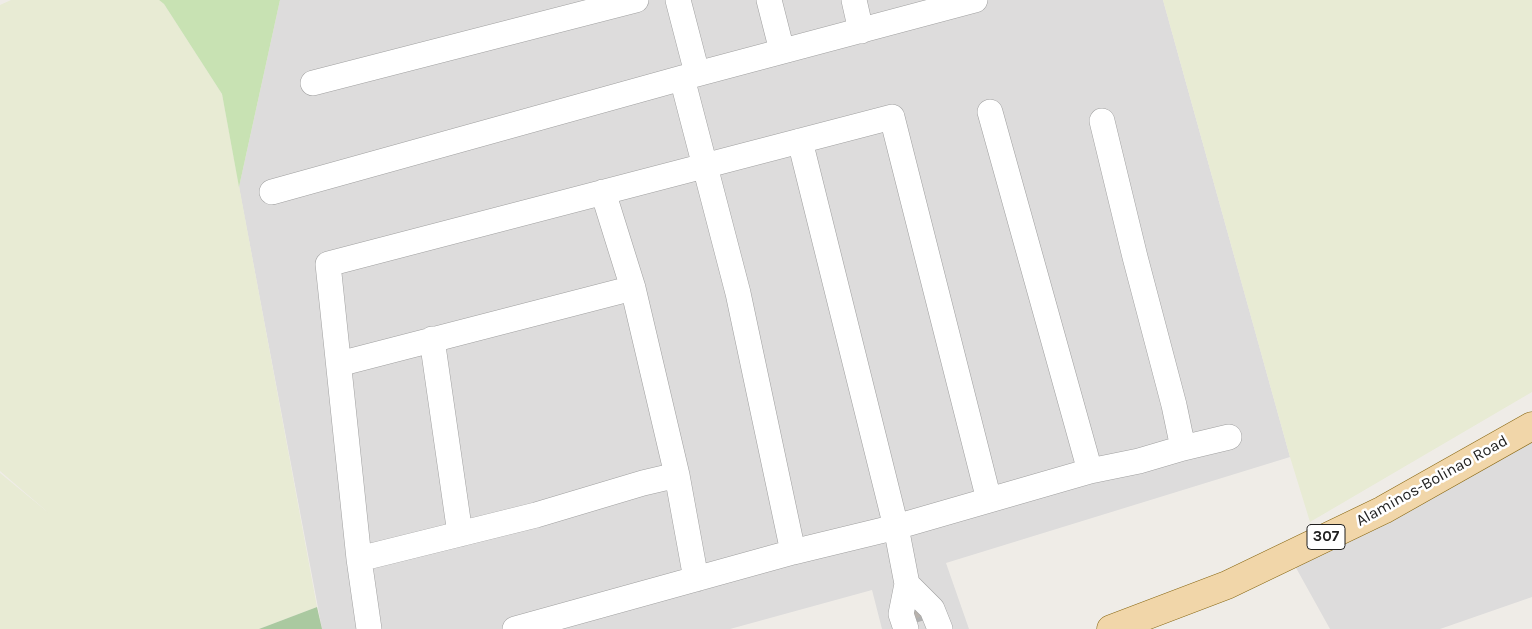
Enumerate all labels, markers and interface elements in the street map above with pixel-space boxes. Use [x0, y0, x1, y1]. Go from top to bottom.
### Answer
street label: Alaminos-Bolinao Road [1353, 431, 1511, 531]
road number: 307 [1307, 524, 1345, 550]

